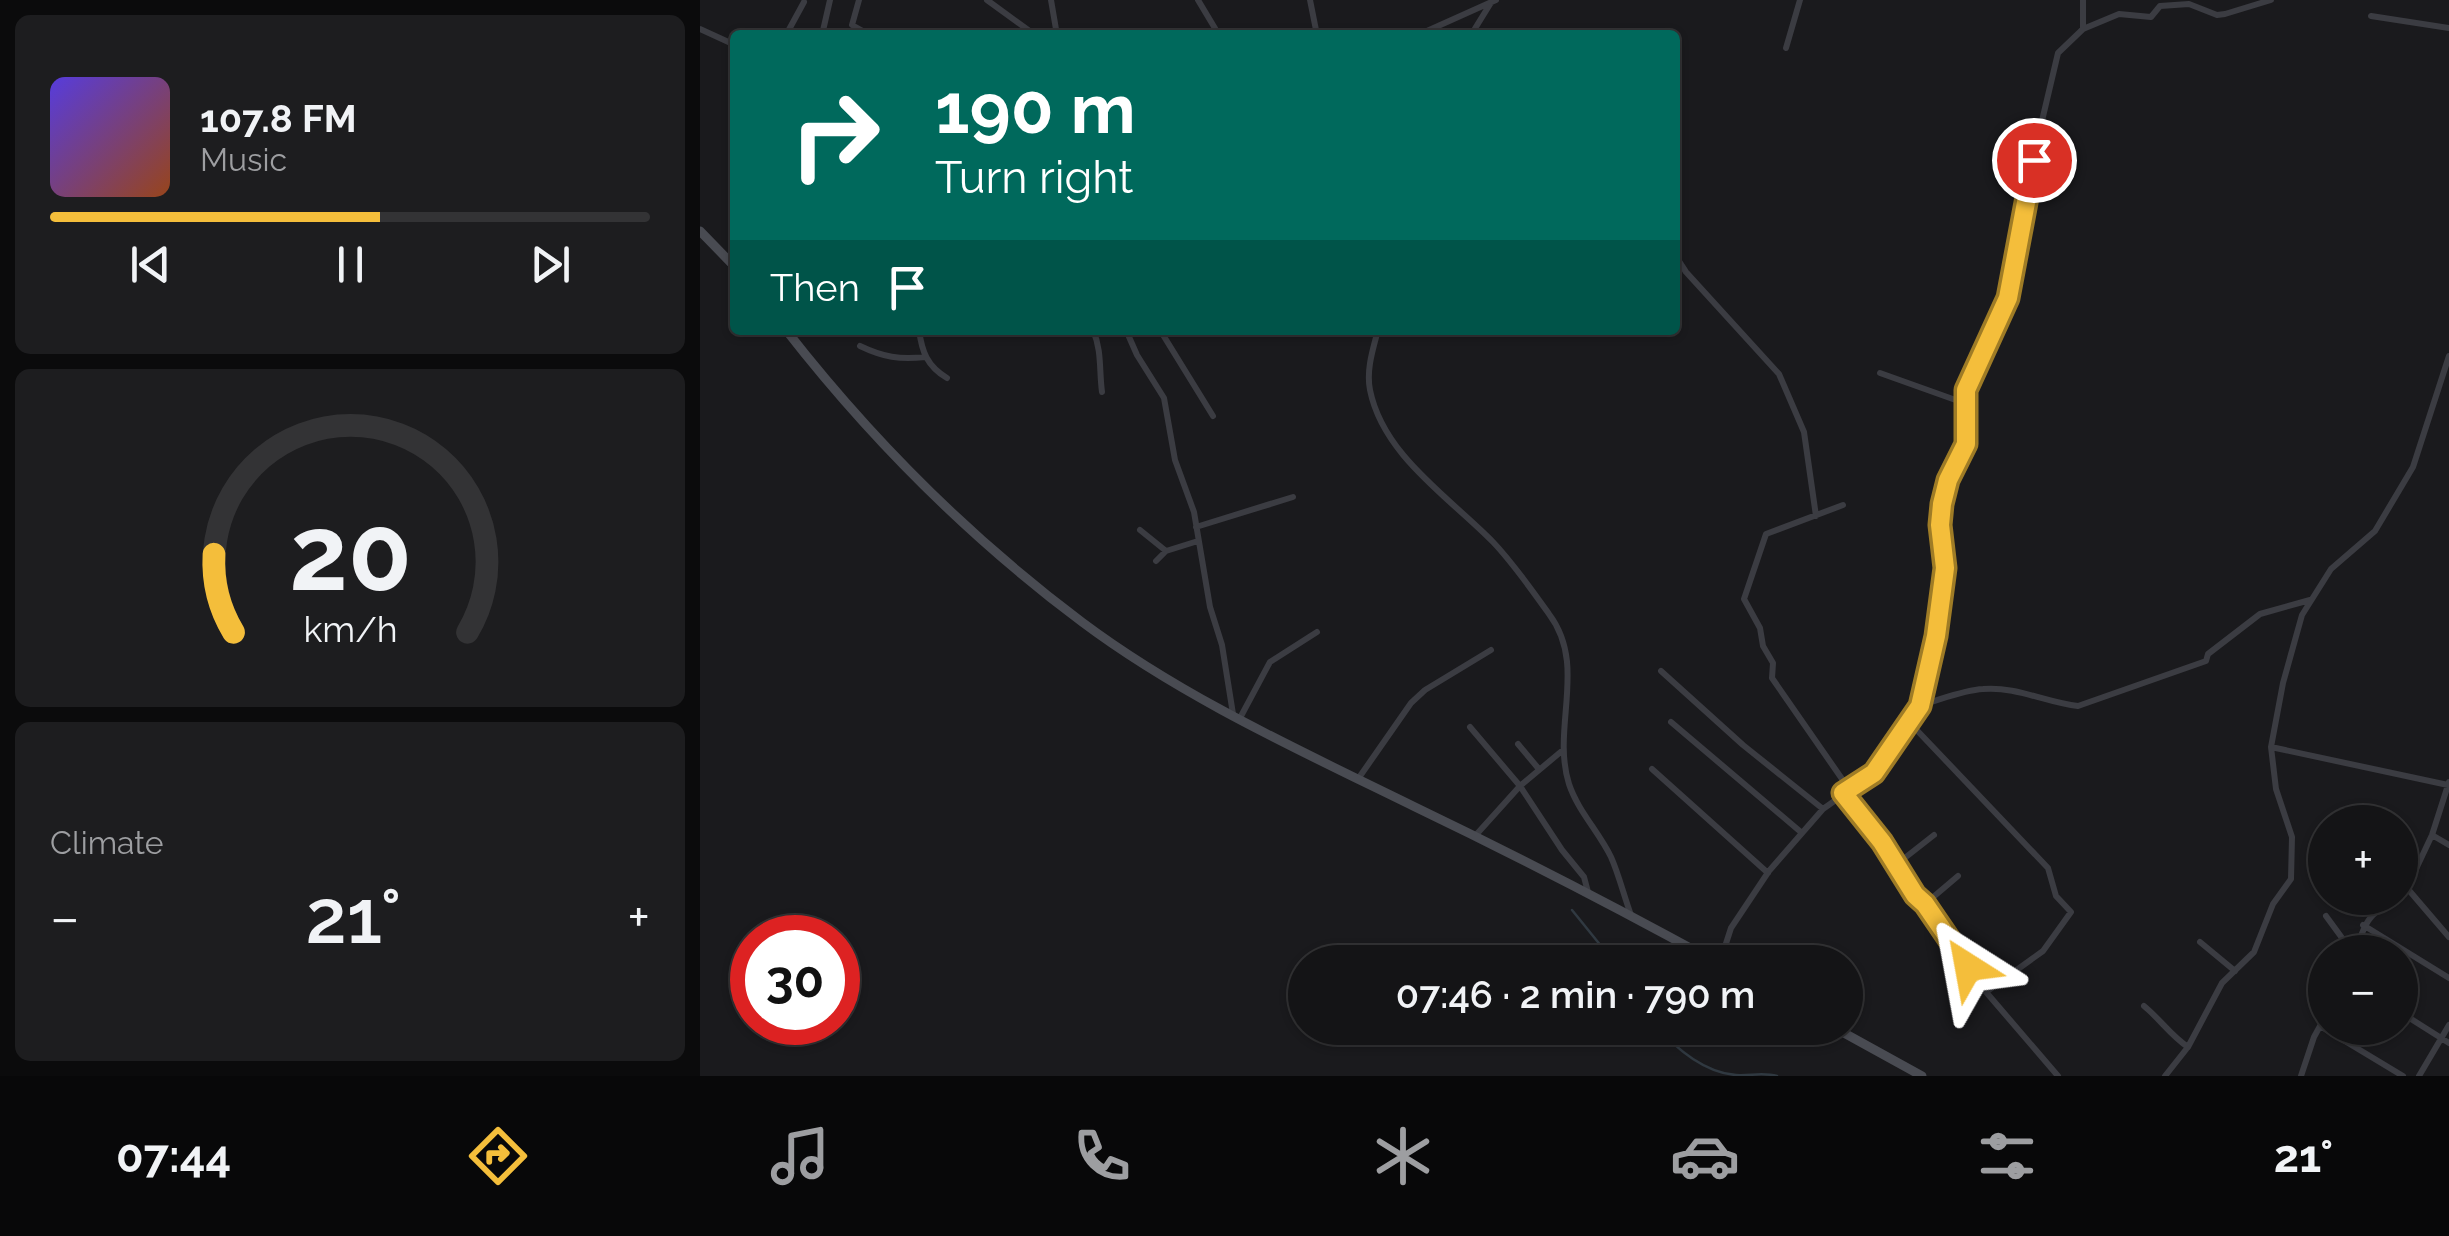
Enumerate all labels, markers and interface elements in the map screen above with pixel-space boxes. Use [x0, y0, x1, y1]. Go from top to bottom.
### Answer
text: 190 m [935, 67, 1136, 149]
icon: right [770, 70, 900, 200]
text: 107.8 FM [200, 96, 357, 141]
pin [1992, 118, 2077, 203]
icon: arrive [2007, 133, 2062, 188]
text: Music [200, 141, 287, 178]
text: Turn right [935, 151, 1133, 204]
icon: previous [123, 237, 178, 292]
icon: pause [323, 237, 378, 292]
icon: next [523, 237, 578, 292]
icon: arrive [880, 260, 935, 315]
text: Then [770, 265, 860, 310]
text: 20 [289, 492, 411, 614]
text: km/h [303, 608, 397, 650]
map controls [2308, 805, 2418, 1045]
button: + [2308, 805, 2418, 915]
text: Climate [50, 824, 164, 861]
text: 21° [306, 872, 401, 961]
text: − [50, 885, 80, 950]
text: + [627, 885, 650, 950]
speed limit sign: 30 [730, 915, 860, 1045]
position arrow [1916, 915, 2020, 1019]
button: − [2308, 935, 2418, 1045]
text: 07:46 · 2 min · 790 m [1396, 972, 1755, 1017]
icon: directions [463, 1121, 533, 1191]
icon: music [765, 1121, 835, 1191]
icon: phone [1067, 1121, 1137, 1191]
icon: climate [1368, 1121, 1438, 1191]
icon: car [1670, 1121, 1740, 1191]
icon: filters [1972, 1121, 2042, 1191]
text: 07:44 [116, 1130, 231, 1183]
text: 21° [2274, 1130, 2333, 1183]

